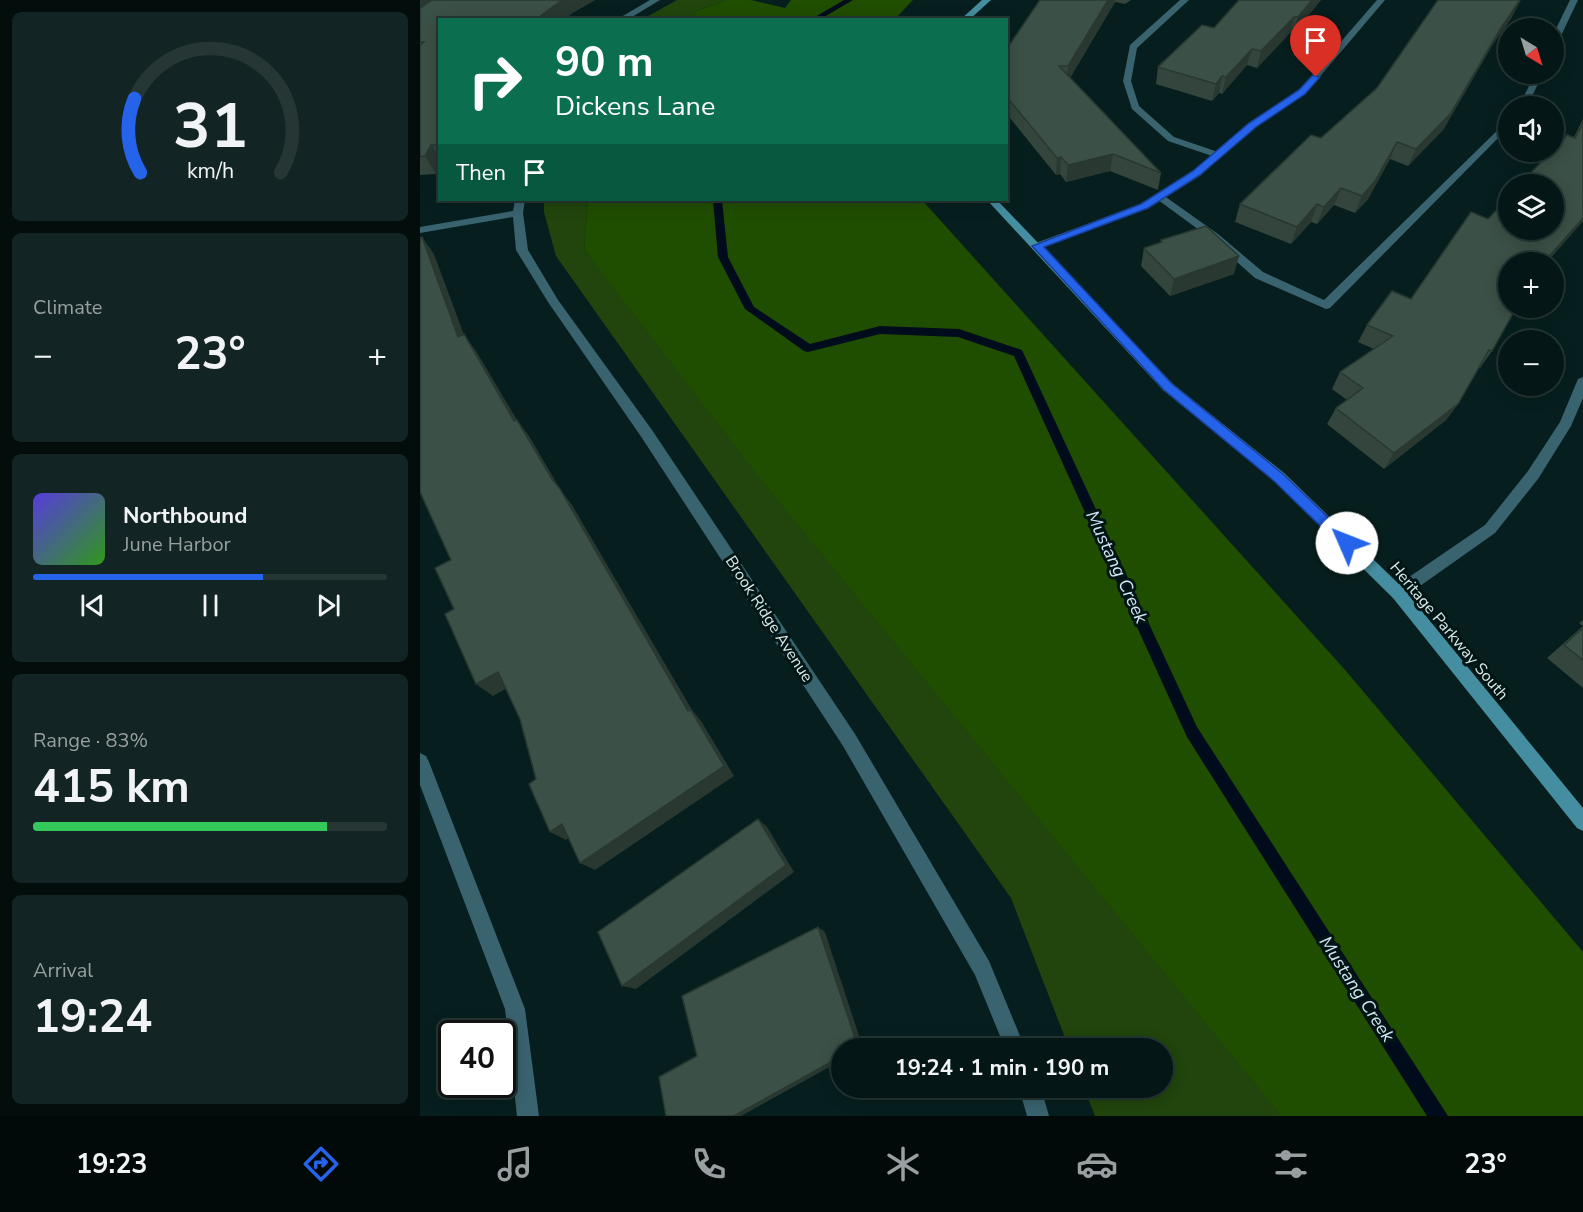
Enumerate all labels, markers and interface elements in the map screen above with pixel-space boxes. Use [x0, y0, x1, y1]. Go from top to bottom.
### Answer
pin [1290, 15, 1341, 77]
north arrow [1498, 18, 1564, 84]
map controls [1498, 18, 1564, 396]
icon: arrive [1299, 24, 1332, 57]
text: 90 m [555, 34, 654, 91]
icon: right [456, 42, 534, 120]
text: 31 [173, 85, 247, 170]
text: Dickens Lane [555, 88, 715, 125]
button: sound [1498, 96, 1564, 162]
icon: arrive [518, 156, 551, 189]
text: km/h [186, 157, 234, 187]
text: Then [456, 158, 506, 188]
button: layers [1498, 174, 1564, 240]
button: + [1498, 252, 1564, 318]
text: Climate [33, 294, 102, 321]
text: 23° [174, 324, 246, 385]
button: − [1498, 330, 1564, 396]
text: − [33, 333, 53, 378]
text: + [367, 333, 387, 378]
text: Northbound [123, 501, 247, 531]
water label: Mustang Creek [1080, 507, 1154, 628]
position arrow [1315, 511, 1379, 575]
text: June Harbor [123, 531, 231, 558]
street label: Brook Ridge Avenue [720, 552, 818, 686]
street label: Heritage Parkway South [1385, 557, 1513, 705]
icon: previous [76, 589, 109, 622]
icon: pause [194, 589, 227, 622]
icon: next [312, 589, 345, 622]
text: Range · 83% [33, 727, 148, 754]
text: 415 km [33, 757, 190, 818]
water label: Mustang Creek [1314, 931, 1401, 1047]
text: Arrival [33, 957, 93, 984]
text: 19:24 [33, 987, 152, 1048]
speed limit sign: 40 [438, 1020, 516, 1098]
text: 19:24 · 1 min · 190 m [895, 1053, 1109, 1083]
icon: directions [300, 1143, 342, 1185]
icon: music [494, 1143, 536, 1185]
icon: phone [688, 1143, 730, 1185]
icon: climate [882, 1143, 924, 1185]
icon: car [1076, 1143, 1118, 1185]
icon: filters [1270, 1143, 1312, 1185]
text: 19:23 [76, 1146, 148, 1183]
text: 23° [1464, 1146, 1507, 1183]

